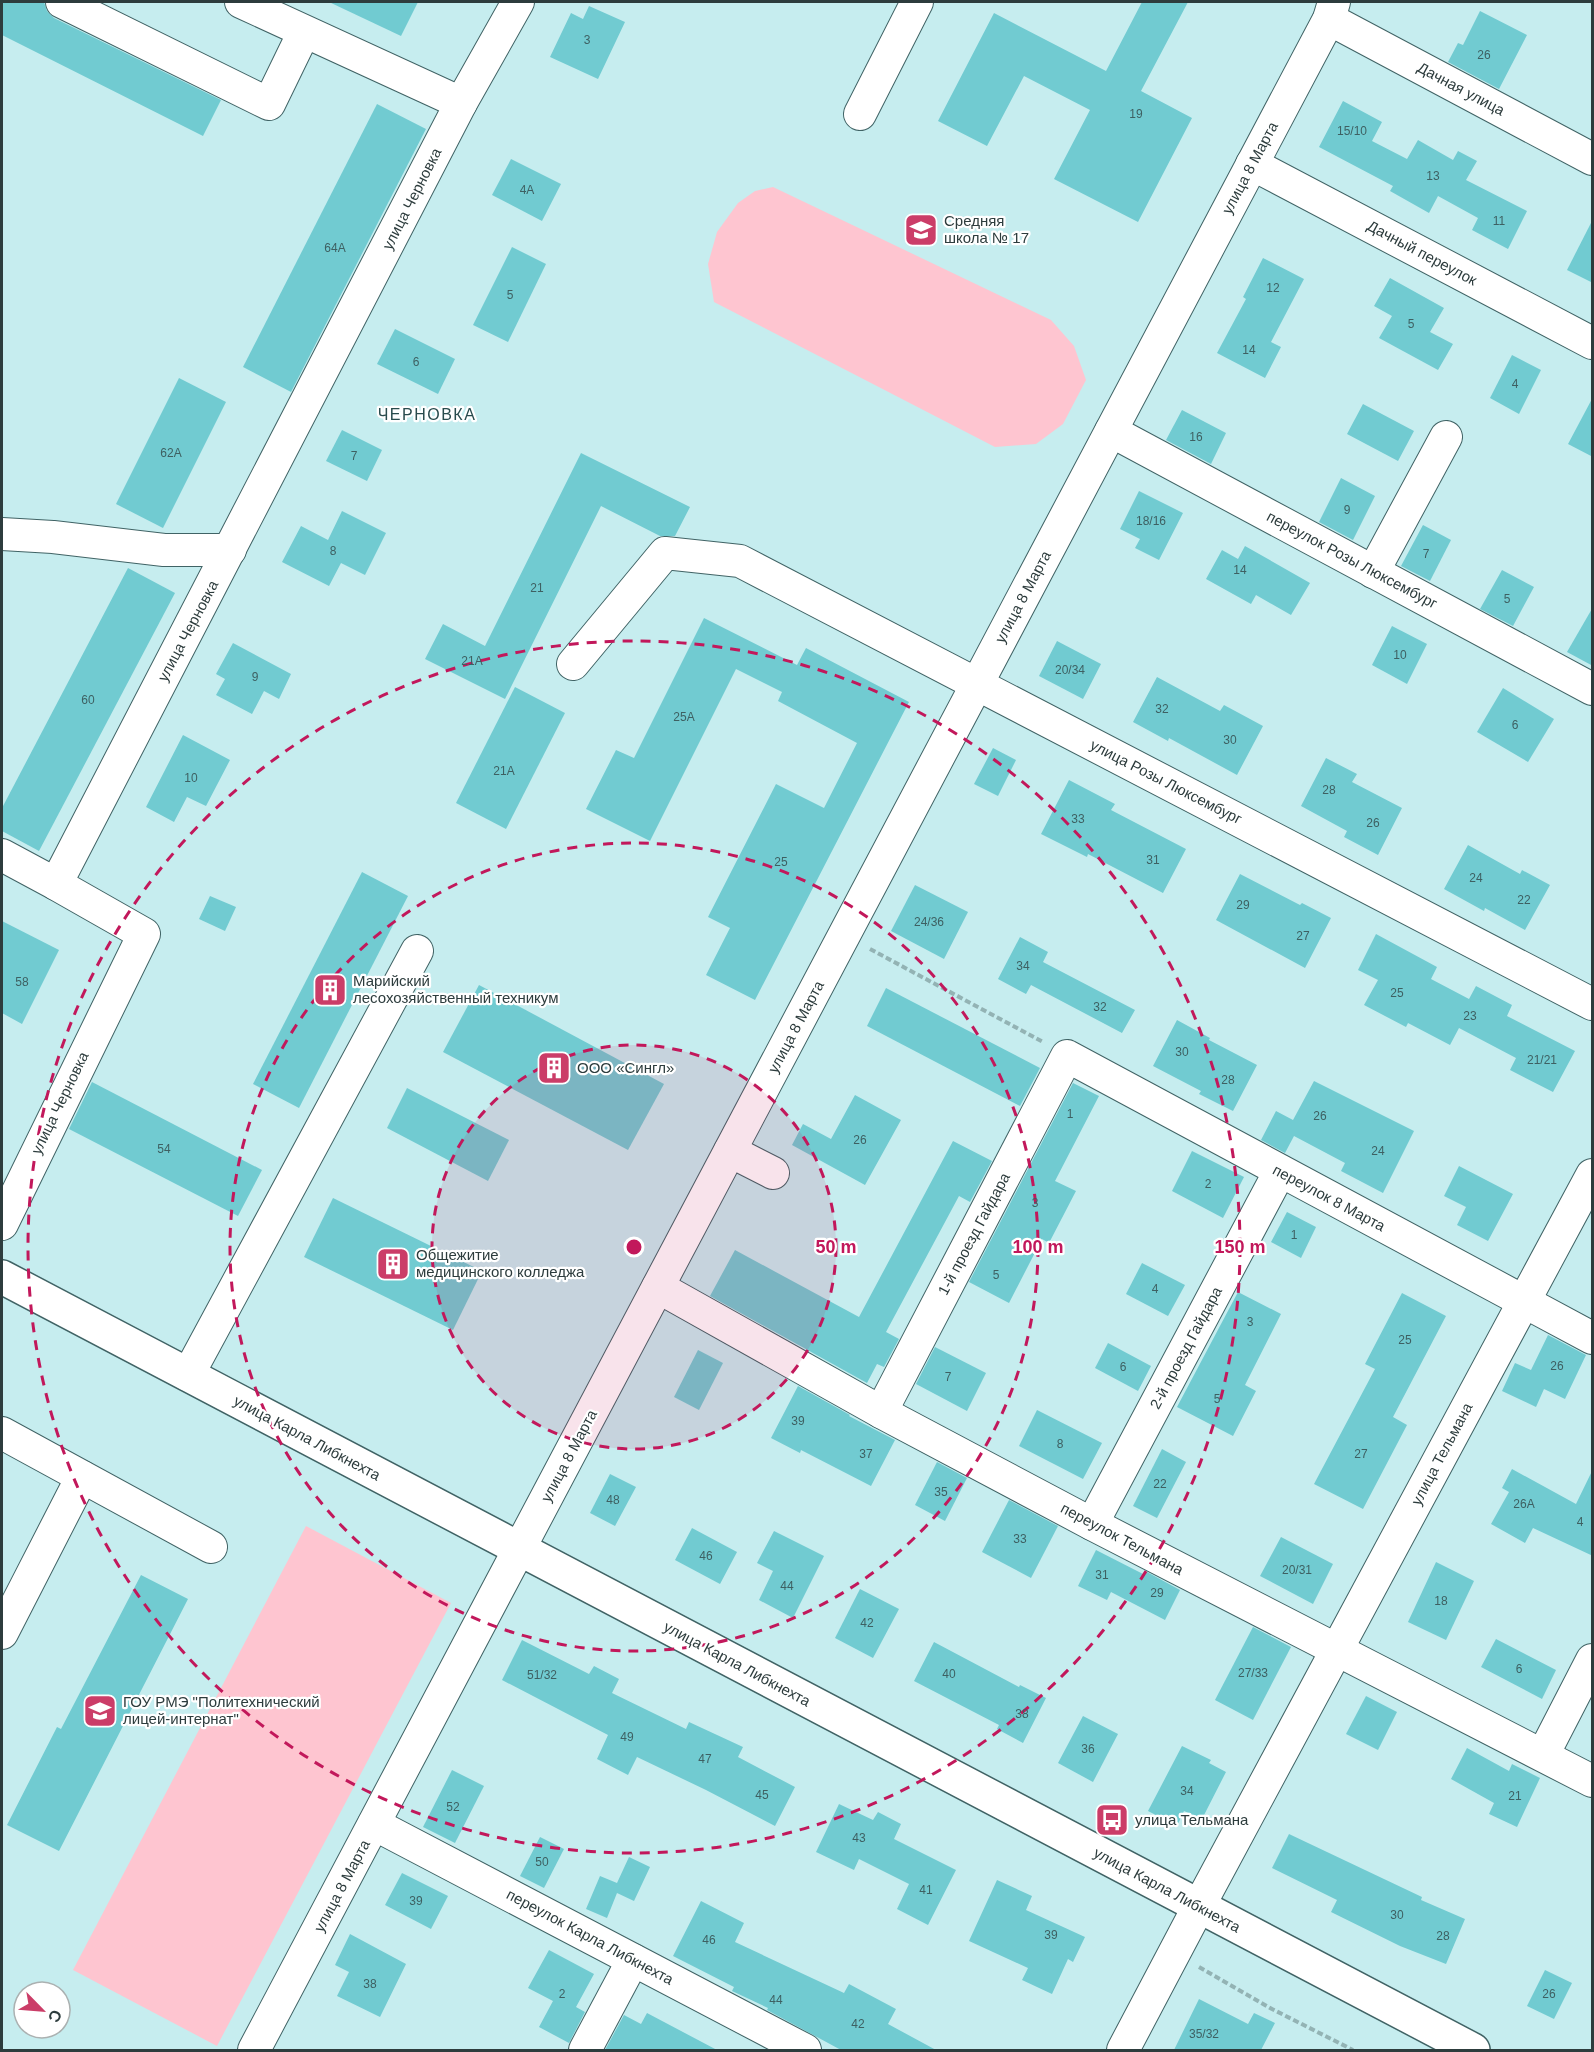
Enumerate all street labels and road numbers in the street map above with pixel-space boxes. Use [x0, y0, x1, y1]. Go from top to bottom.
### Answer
street label: Дачная улица [1415, 58, 1508, 119]
street label: улица 8 Марта [1218, 118, 1281, 217]
street label: улица Черновка [379, 144, 445, 252]
street label: Дачный переулок [1365, 217, 1480, 289]
street label: переулок Розы Люксембург [1264, 507, 1441, 612]
street label: улица 8 Марта [991, 547, 1054, 646]
street label: улица Черновка [154, 577, 222, 684]
street label: улица Розы Люксембург [1088, 736, 1245, 827]
street label: улица 8 Марта [764, 977, 827, 1076]
street label: улица Черновка [27, 1048, 92, 1157]
street label: переулок 8 Марта [1270, 1161, 1389, 1235]
street label: 1-й проезд Гайдара [934, 1169, 1013, 1298]
street label: 2-й проезд Гайдара [1146, 1283, 1225, 1412]
street label: улица Карла Либкнехта [231, 1392, 384, 1484]
street label: улица Тельмана [1407, 1399, 1476, 1508]
street label: улица 8 Марта [537, 1406, 600, 1505]
street label: переулок Тельмана [1058, 1499, 1187, 1578]
street label: улица Карла Либкнехта [661, 1618, 814, 1710]
street label: улица 8 Марта [310, 1836, 373, 1935]
street label: улица Карла Либкнехта [1091, 1844, 1244, 1936]
street label: переулок Карла Либкнехта [504, 1885, 677, 1988]

